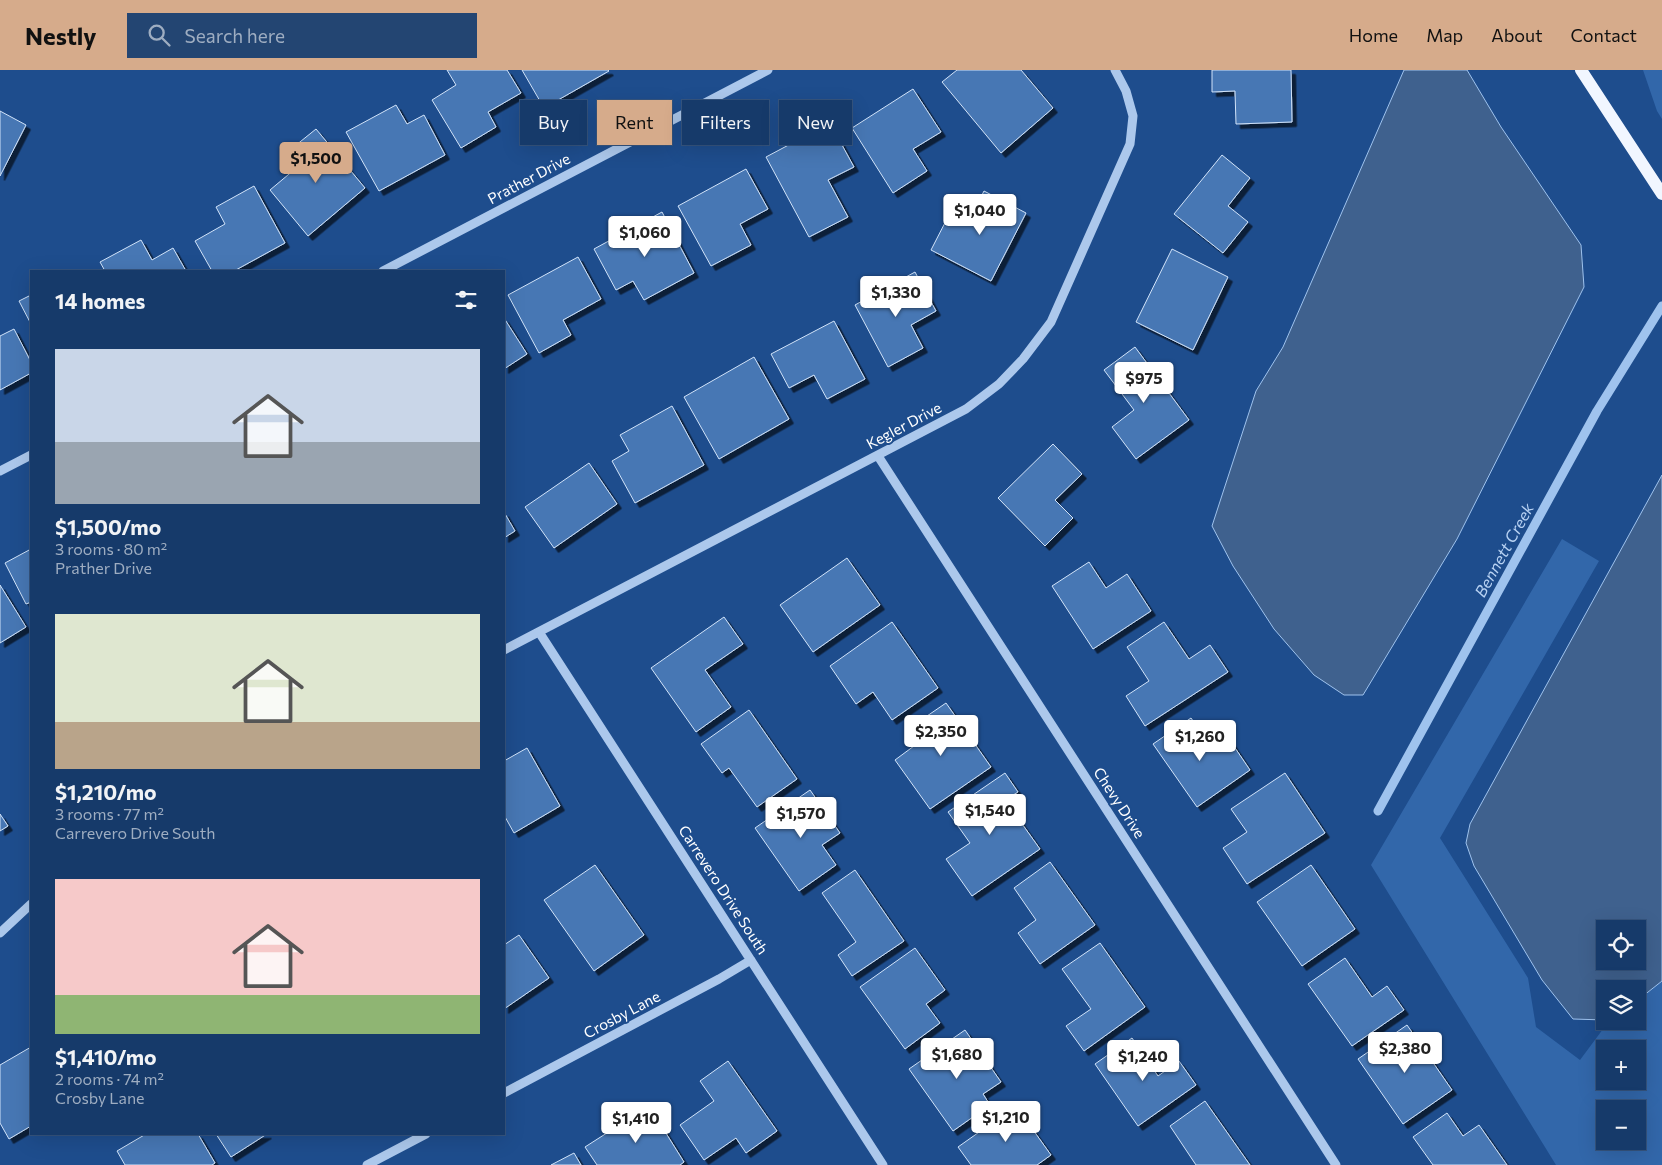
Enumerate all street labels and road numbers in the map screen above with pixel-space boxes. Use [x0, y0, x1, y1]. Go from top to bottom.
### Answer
street label: Prather Drive [484, 149, 573, 207]
street label: Kegler Drive [863, 398, 944, 452]
street label: Chevy Drive [1090, 764, 1150, 841]
street label: Carrevero Drive South [675, 821, 772, 957]
street label: Crosby Lane [580, 986, 663, 1042]

